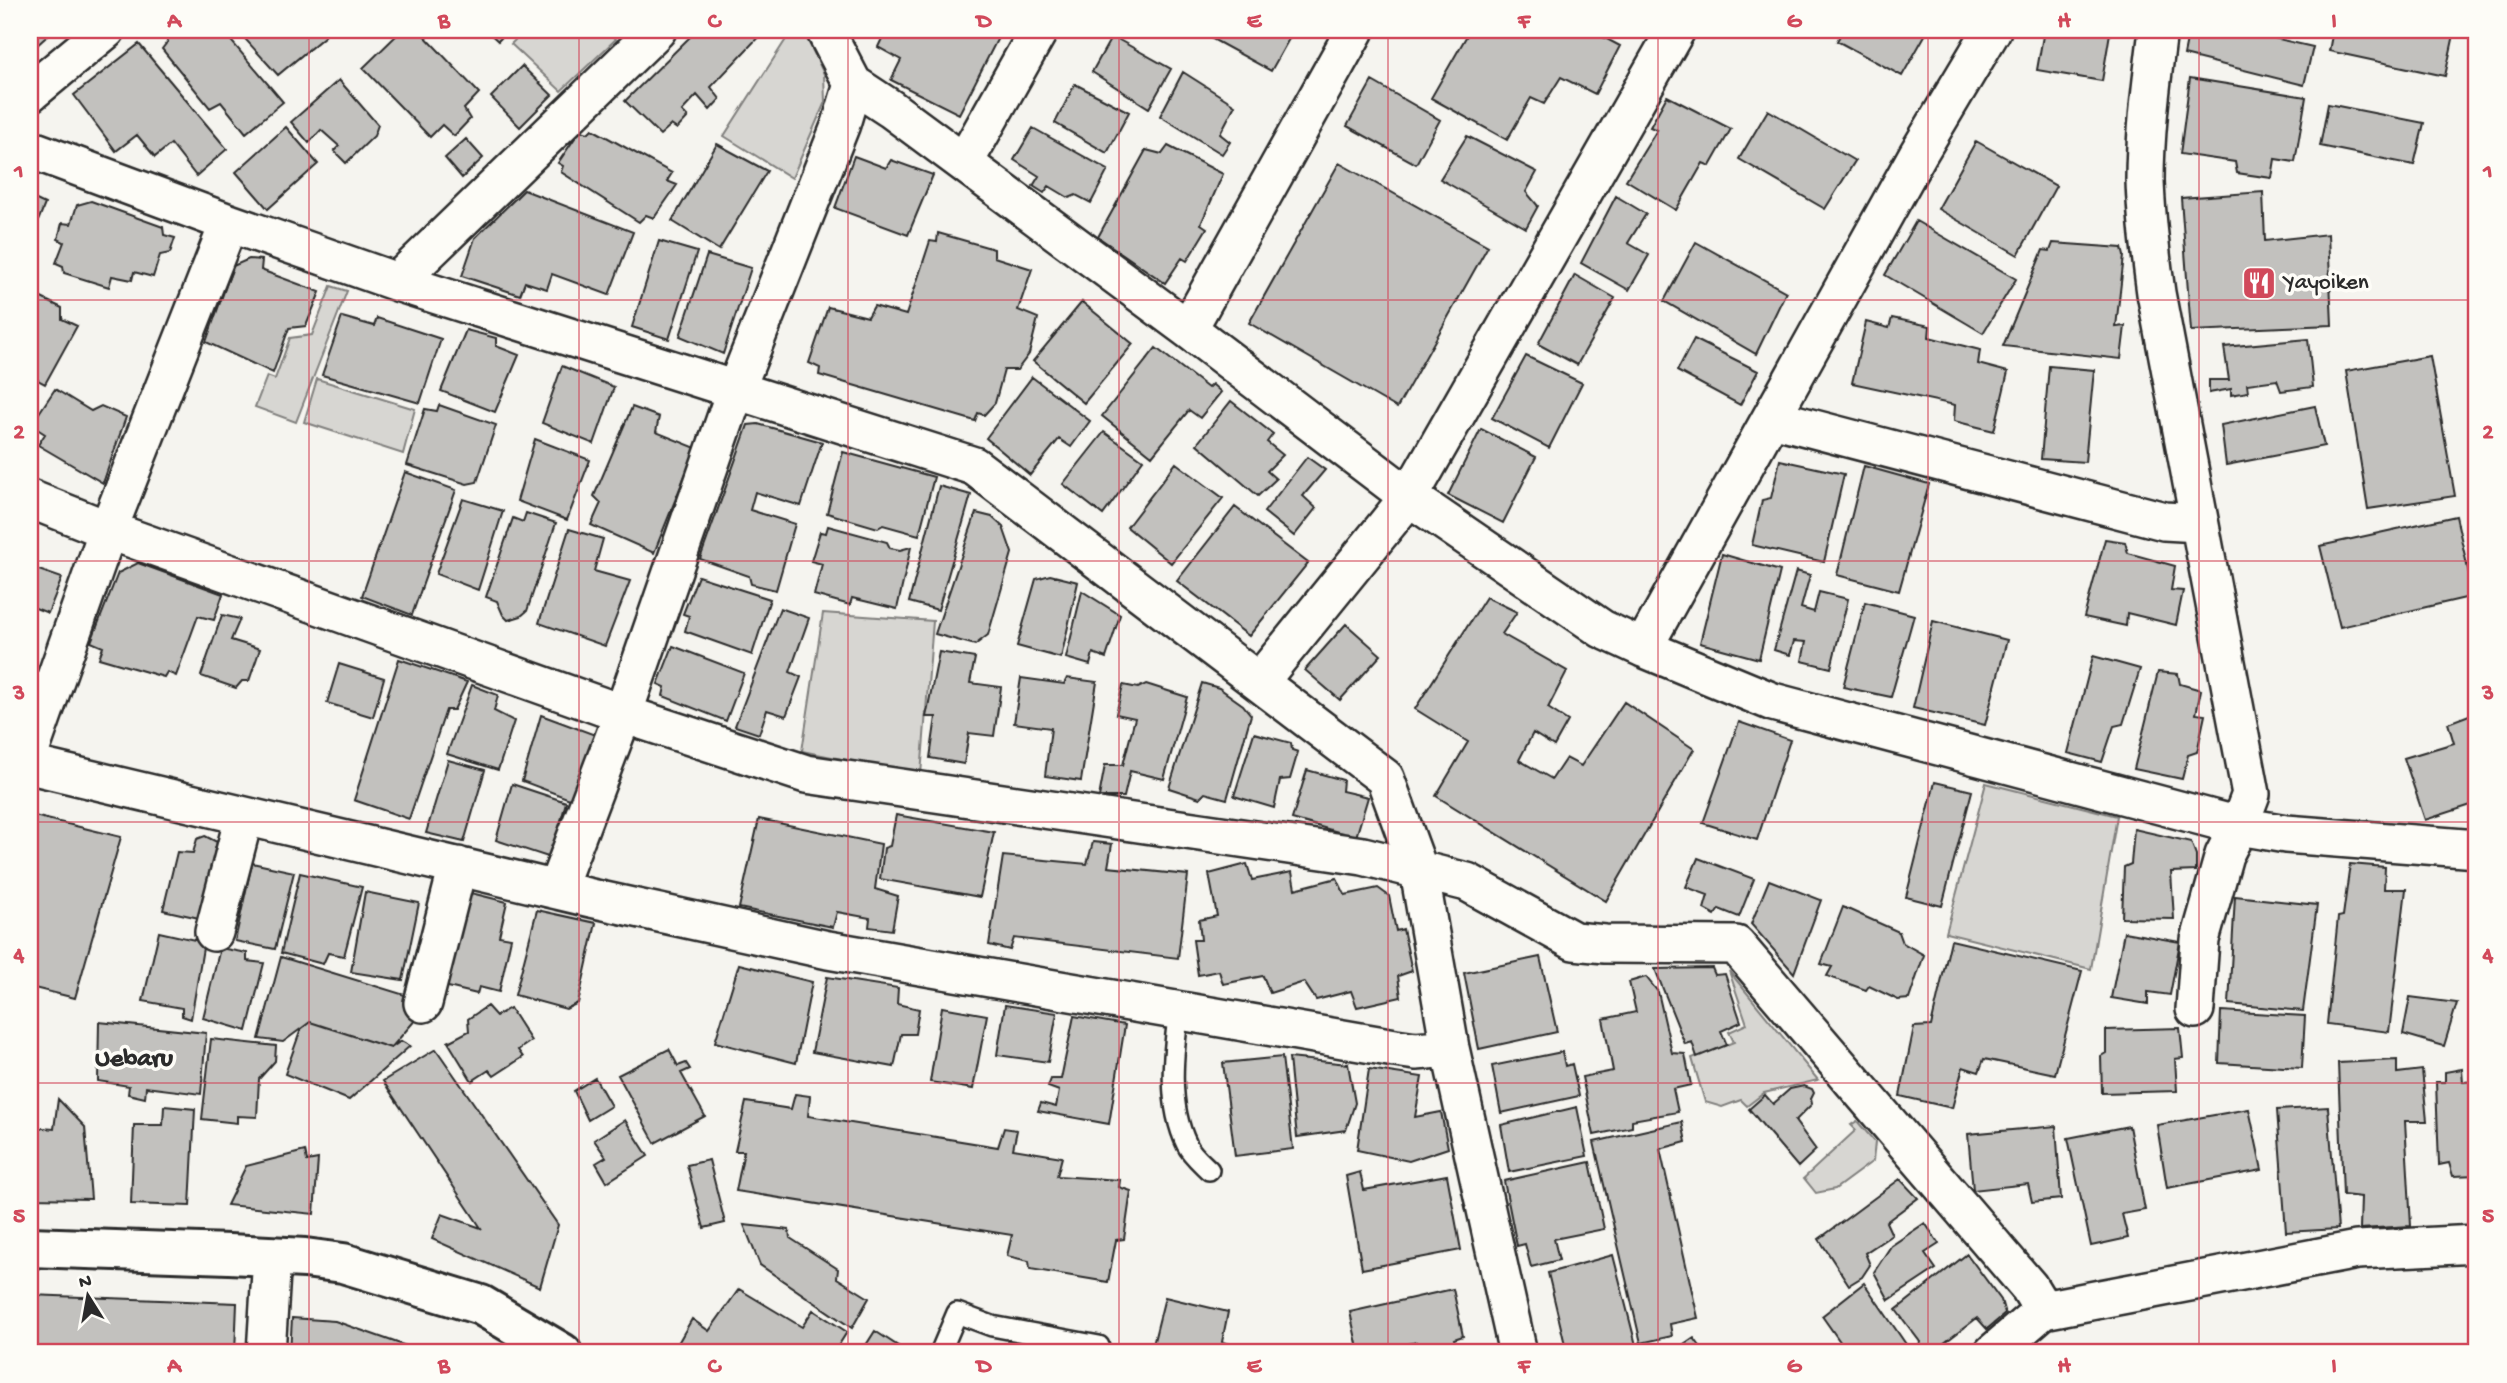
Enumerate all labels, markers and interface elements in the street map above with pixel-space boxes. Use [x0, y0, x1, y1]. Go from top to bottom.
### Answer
text: A [166, 9, 182, 36]
text: B [437, 9, 451, 36]
text: C [708, 9, 723, 36]
text: D [975, 9, 993, 36]
text: E [1247, 9, 1263, 36]
text: F [1517, 9, 1532, 36]
text: G [1787, 9, 1803, 36]
text: H [2057, 9, 2071, 36]
text: I [2331, 9, 2337, 36]
text: 1 [13, 159, 24, 186]
text: 1 [2482, 159, 2493, 186]
restaurant icon: Yayoiken [2240, 264, 2278, 302]
place label: Yayoiken [2282, 270, 2369, 297]
text: 2 [13, 420, 25, 447]
text: 2 [2482, 420, 2494, 447]
text: 3 [12, 681, 25, 708]
text: 3 [2481, 681, 2494, 708]
text: 4 [13, 943, 25, 970]
text: 4 [2482, 943, 2494, 970]
district label: Uebaru [95, 1045, 174, 1076]
text: 5 [13, 1204, 25, 1231]
text: 5 [2482, 1204, 2494, 1231]
north arrow [52, 1260, 122, 1330]
text: N [77, 1270, 94, 1295]
text: A [166, 1354, 182, 1381]
text: B [437, 1354, 451, 1381]
text: C [708, 1354, 723, 1381]
text: D [975, 1354, 993, 1381]
text: E [1247, 1354, 1263, 1381]
text: F [1517, 1354, 1532, 1381]
text: G [1787, 1354, 1803, 1381]
text: H [2057, 1354, 2071, 1381]
text: I [2331, 1354, 2337, 1381]

